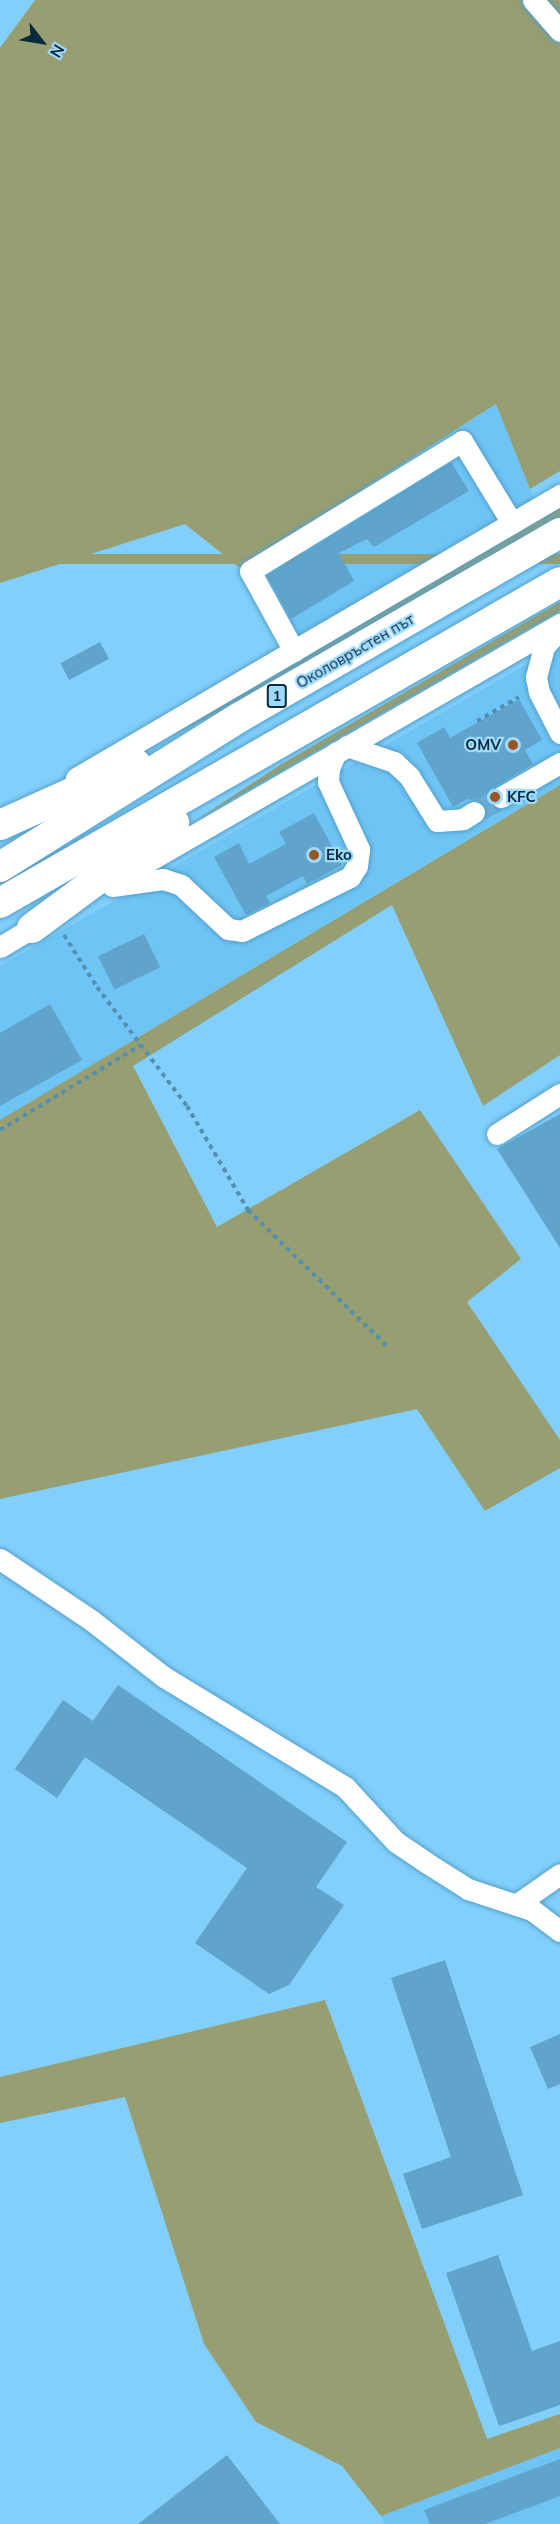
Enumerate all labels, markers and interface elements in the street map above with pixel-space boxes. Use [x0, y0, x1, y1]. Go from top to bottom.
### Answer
north arrow [12, 12, 72, 72]
text: N [46, 41, 69, 62]
street label: Околовръстен път [293, 610, 417, 692]
road number: 1 [266, 685, 288, 707]
place label: OMV [465, 736, 501, 754]
marker: OMV [506, 738, 520, 752]
place label: KFC [507, 788, 536, 806]
marker: KFC [488, 790, 502, 804]
place label: Eko [326, 846, 352, 864]
marker: Eko [307, 848, 321, 862]

